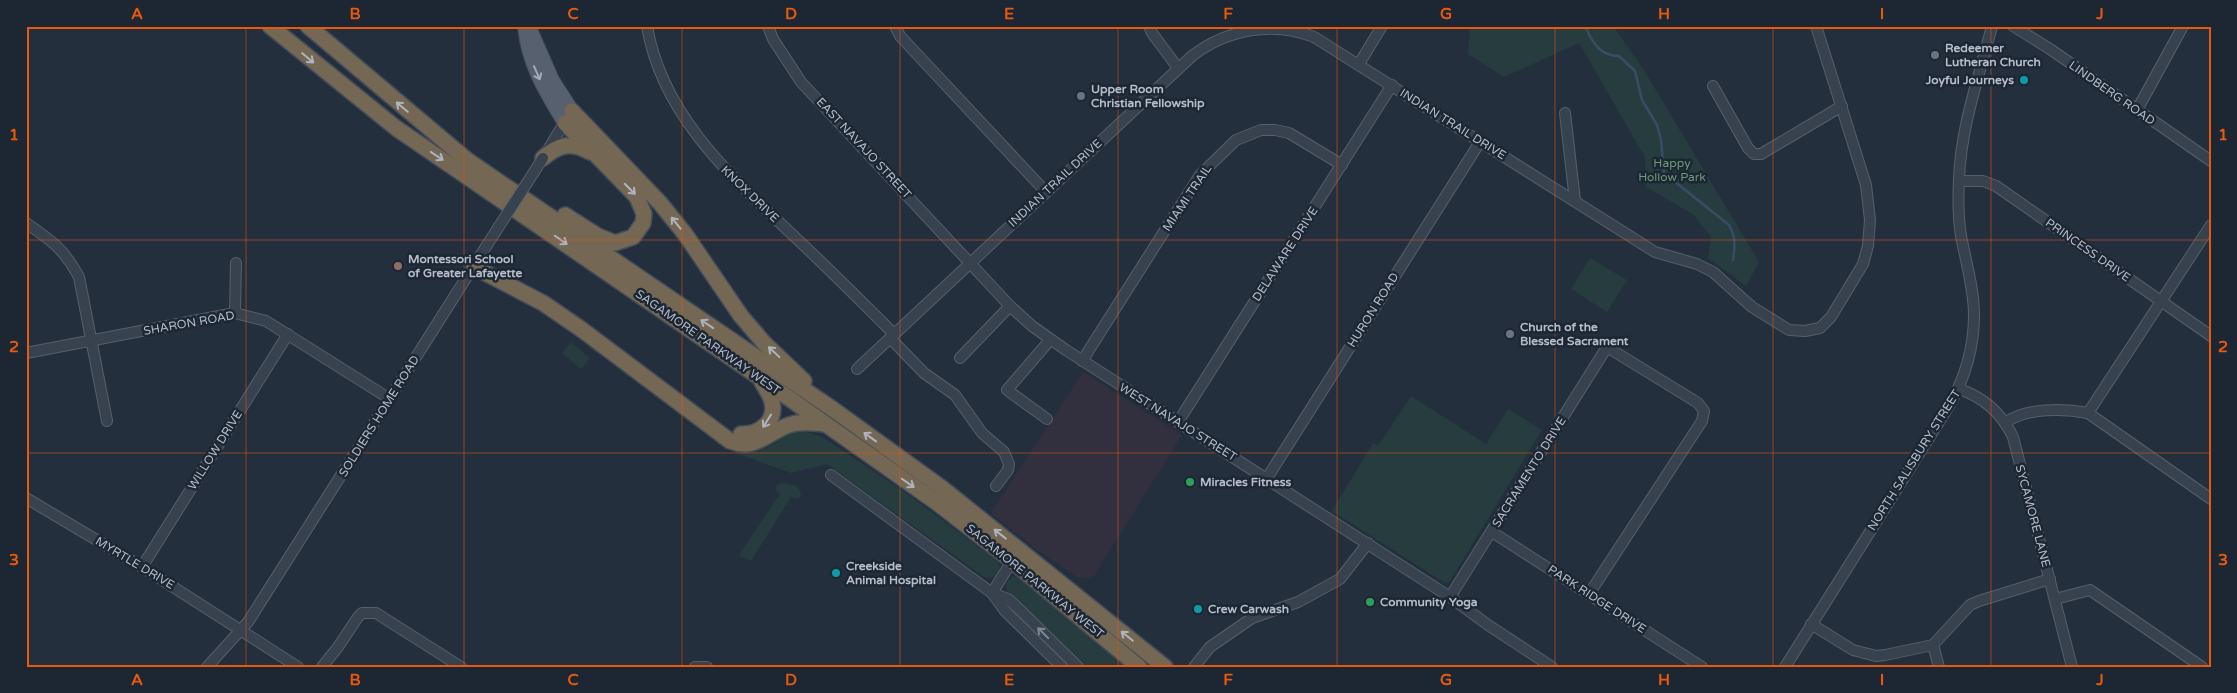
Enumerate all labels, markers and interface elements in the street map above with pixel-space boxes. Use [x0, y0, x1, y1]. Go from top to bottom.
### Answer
text: A [131, 4, 143, 24]
text: B [349, 4, 361, 24]
text: C [567, 4, 579, 24]
text: D [785, 4, 797, 24]
text: E [1004, 4, 1014, 24]
text: F [1223, 4, 1233, 24]
text: G [1440, 4, 1452, 24]
text: H [1658, 4, 1670, 24]
text: I [1880, 4, 1884, 24]
text: J [2095, 4, 2104, 24]
place label: Redeemer Lutheran Church [1945, 41, 2041, 69]
marker: Redeemer Lutheran Church [1929, 49, 1941, 61]
one-way arrow [301, 52, 314, 63]
street label: LINDBERG ROAD [2066, 58, 2158, 128]
one-way arrow [532, 65, 542, 80]
place label: Joyful Journeys [1925, 73, 2014, 88]
marker: Joyful Journeys [2018, 74, 2030, 86]
place label: Upper Room Christian Fellowship [1091, 82, 1205, 111]
street label: INDIAN TRAIL DRIVE [1397, 86, 1509, 163]
marker: Upper Room Christian Fellowship [1075, 90, 1087, 102]
street label: EAST NAVAJO STREET [814, 95, 915, 202]
one-way arrow [396, 101, 409, 113]
text: 1 [9, 125, 19, 145]
text: 1 [2218, 125, 2228, 145]
street label: INDIAN TRAIL DRIVE [1005, 136, 1105, 230]
one-way arrow [430, 151, 444, 161]
park label: Happy Hollow Park [1638, 156, 1706, 184]
street label: MIAMI TRAIL [1160, 162, 1214, 234]
street label: KNOX DRIVE [718, 163, 782, 225]
one-way arrow [624, 183, 636, 196]
street label: DELAWARE DRIVE [1249, 204, 1321, 304]
street label: PRINCESS DRIVE [2043, 215, 2133, 285]
one-way arrow [671, 217, 682, 230]
one-way arrow [554, 235, 568, 245]
place label: Montessori School of Greater Lafayette [408, 252, 523, 281]
marker: Montessori School of Greater Lafayette [392, 260, 404, 272]
street label: HURON ROAD [1344, 270, 1402, 350]
street label: SAGAMORE PARKWAY WEST [633, 287, 783, 398]
street label: SHARON ROAD [142, 308, 236, 338]
one-way arrow [700, 319, 714, 329]
place label: Church of the Blessed Sacrament [1520, 320, 1629, 348]
marker: Church of the Blessed Sacrament [1504, 328, 1516, 340]
text: 2 [9, 337, 19, 357]
text: 2 [2218, 337, 2228, 357]
one-way arrow [767, 346, 780, 358]
street label: SOLDIERS HOME ROAD [336, 353, 422, 479]
street label: WEST NAVAJO STREET [1117, 380, 1240, 464]
street label: NORTH SALISBURY STREET [1865, 386, 1964, 533]
street label: WILLOW DRIVE [185, 407, 245, 492]
one-way arrow [761, 413, 771, 427]
street label: SACRAMENTO DRIVE [1489, 414, 1569, 530]
one-way arrow [864, 432, 878, 442]
street label: SYCAMORE LANE [2013, 463, 2053, 569]
place label: Miracles Fitness [1200, 475, 1291, 489]
marker: Miracles Fitness [1184, 476, 1196, 488]
one-way arrow [901, 478, 915, 488]
street label: SAGAMORE PARKWAY WEST [963, 521, 1107, 641]
one-way arrow [994, 529, 1007, 540]
street label: MYRTLE DRIVE [93, 534, 177, 592]
text: 3 [9, 550, 19, 570]
text: 3 [2218, 550, 2228, 570]
place label: Creekside Animal Hospital [846, 559, 936, 588]
street label: PARK RIDGE DRIVE [1545, 562, 1649, 636]
marker: Creekside Animal Hospital [830, 567, 842, 579]
place label: Community Yoga [1380, 595, 1478, 610]
marker: Community Yoga [1364, 596, 1376, 608]
place label: Crew Carwash [1208, 602, 1289, 616]
marker: Crew Carwash [1192, 603, 1204, 615]
one-way arrow [1037, 627, 1049, 639]
one-way arrow [1121, 630, 1134, 641]
text: A [131, 670, 143, 690]
text: B [349, 670, 361, 690]
text: C [567, 670, 579, 690]
text: D [785, 670, 797, 690]
text: E [1004, 670, 1014, 690]
text: F [1223, 670, 1233, 690]
text: G [1440, 670, 1452, 690]
text: H [1658, 670, 1670, 690]
text: I [1880, 670, 1884, 690]
text: J [2095, 670, 2104, 690]

